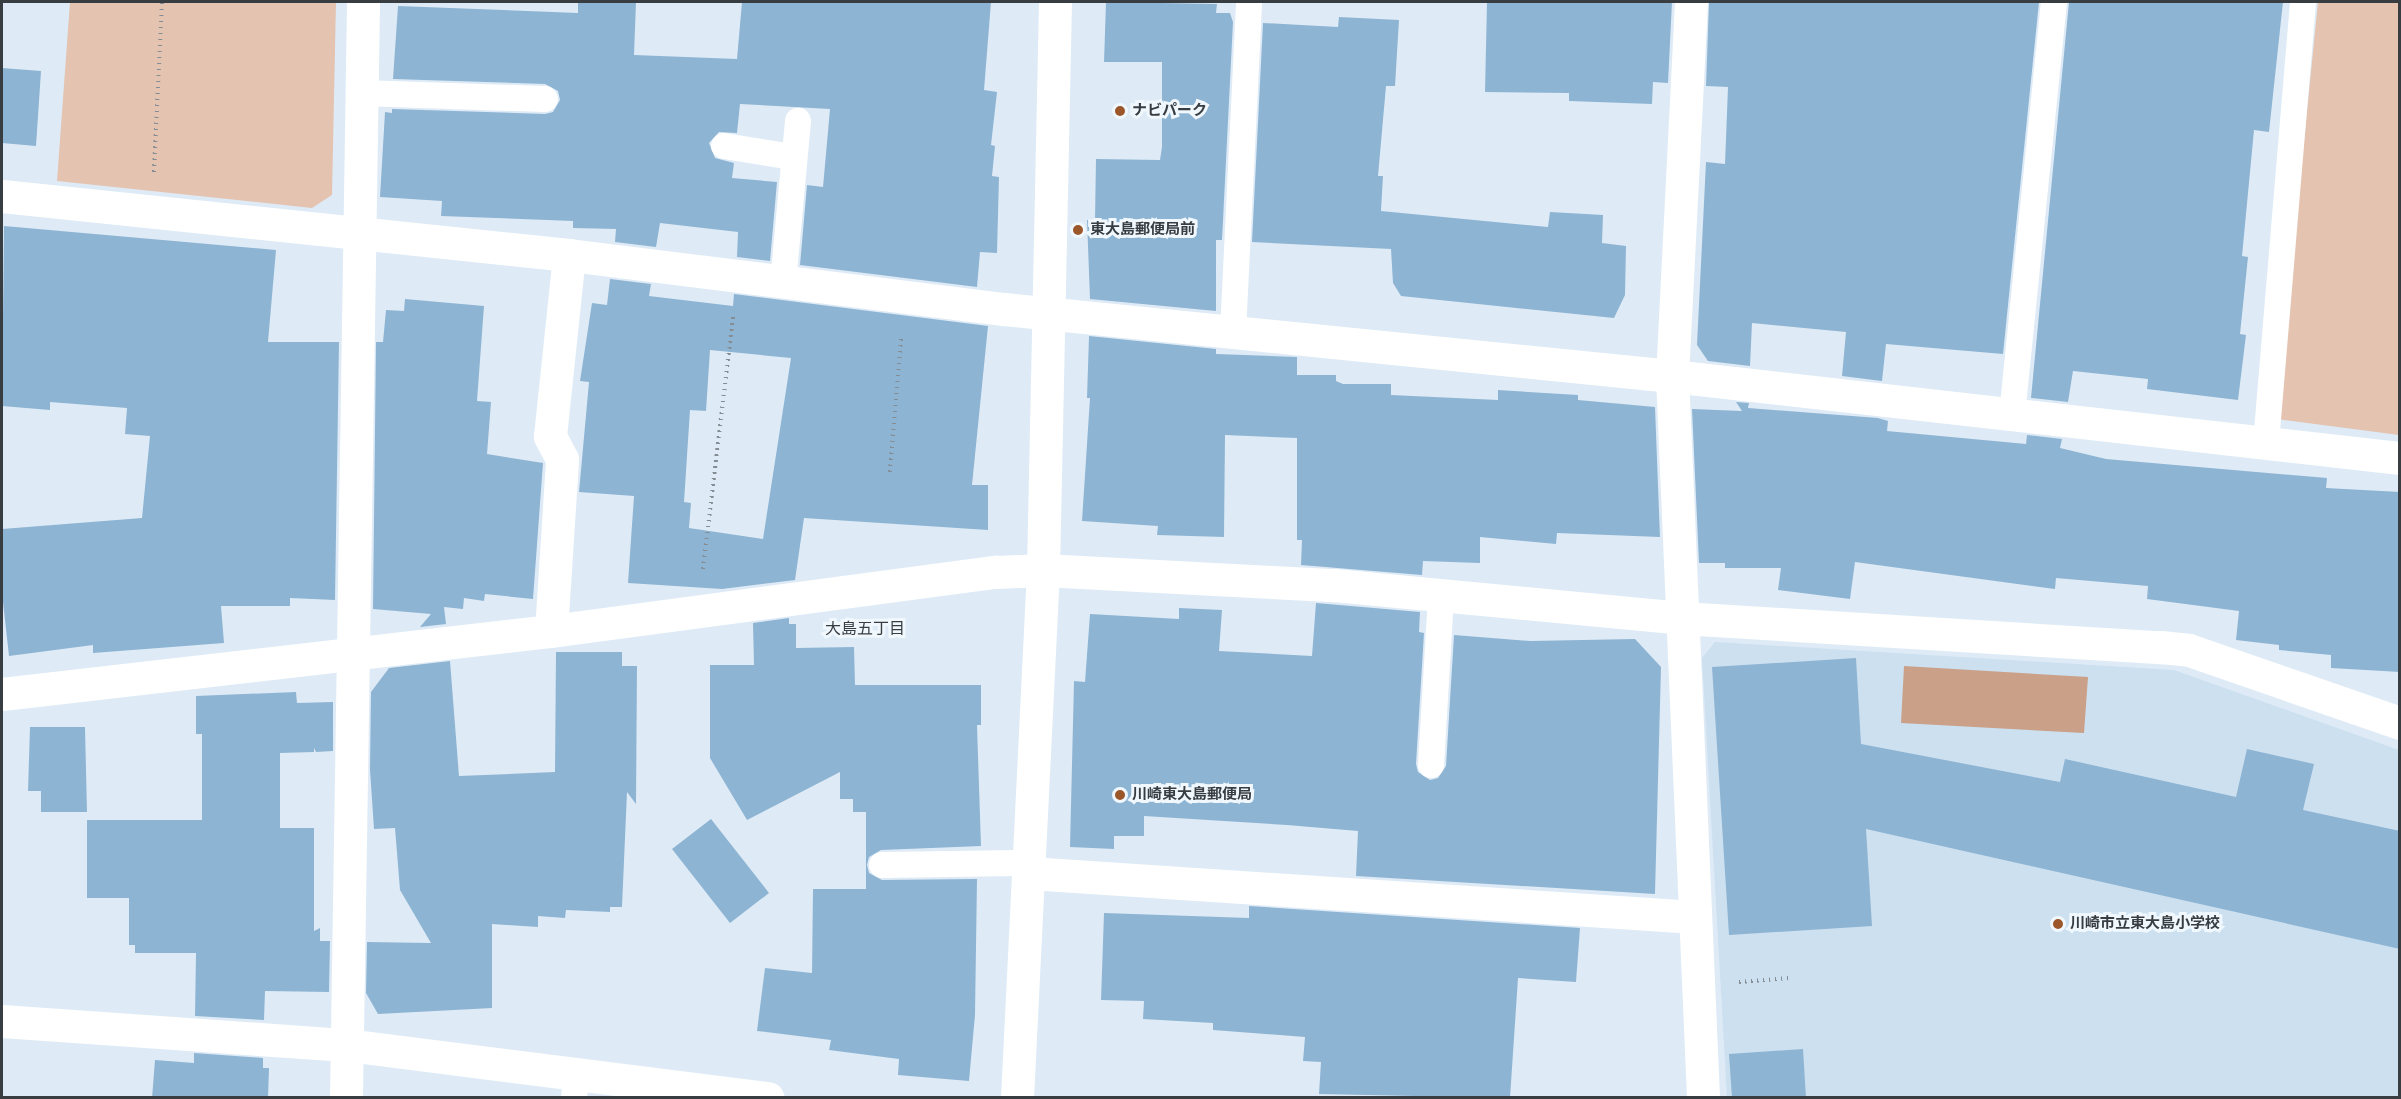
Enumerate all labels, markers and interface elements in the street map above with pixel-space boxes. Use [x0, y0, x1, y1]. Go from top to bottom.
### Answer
place label: ナビパーク [1132, 102, 1207, 120]
marker: ナビパーク [1113, 104, 1127, 118]
place label: 東大島郵便局前 [1090, 221, 1195, 239]
marker: 東大島郵便局前 [1071, 223, 1085, 237]
district label: 大島五丁目 [825, 619, 905, 639]
place label: 川崎東大島郵便局 [1132, 786, 1252, 804]
marker: 川崎東大島郵便局 [1113, 788, 1127, 802]
place label: 川崎市立東大島小学校 [2070, 915, 2220, 933]
marker: 川崎市立東大島小学校 [2051, 917, 2065, 931]

